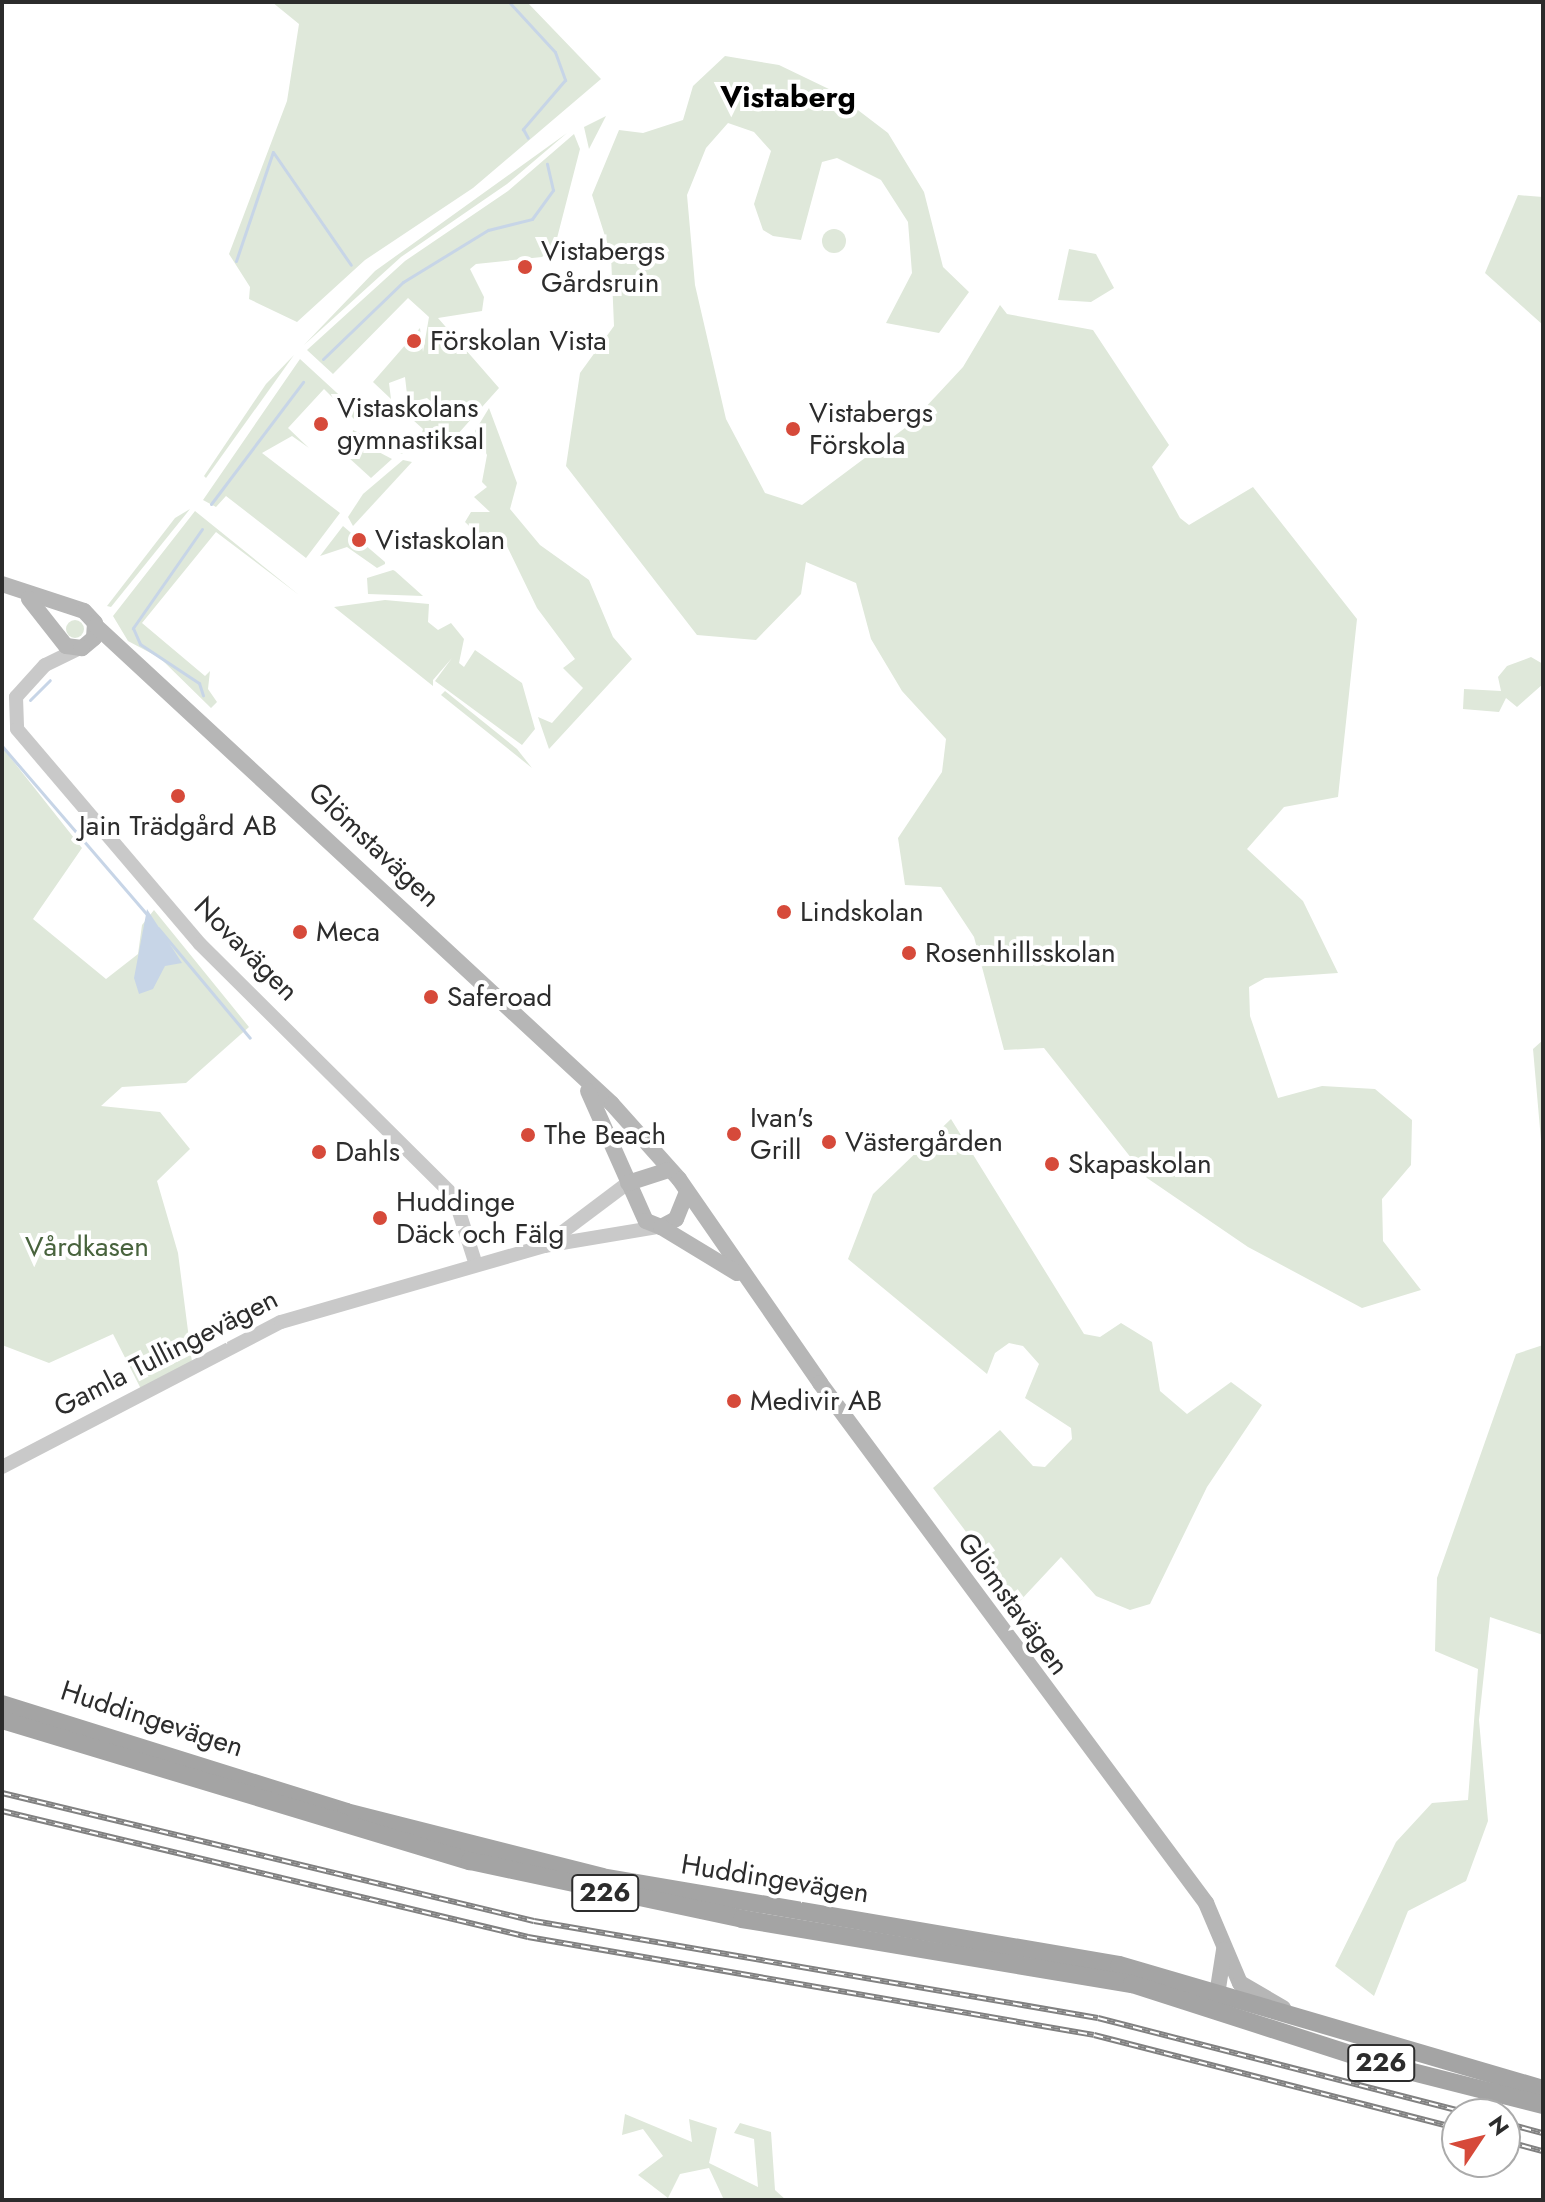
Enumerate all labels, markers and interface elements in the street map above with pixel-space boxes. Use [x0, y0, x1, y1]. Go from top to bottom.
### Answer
district label: Vistaberg [720, 79, 856, 115]
place label: Vistabergs Gårdsruin [541, 234, 665, 300]
marker: Vistabergs Gårdsruin [516, 258, 534, 276]
place label: Förskolan Vista [430, 324, 607, 358]
marker: Förskolan Vista [405, 332, 423, 350]
place label: Vistaskolans gymnastiksal [337, 391, 484, 457]
place label: Vistabergs Förskola [809, 396, 933, 462]
marker: Vistaskolans gymnastiksal [312, 415, 330, 433]
marker: Vistabergs Förskola [784, 420, 802, 438]
place label: Vistaskolan [375, 523, 505, 557]
marker: Vistaskolan [350, 531, 368, 549]
street label: Glömstavägen [301, 776, 447, 914]
marker: Jain Trädgård AB [169, 787, 187, 805]
place label: Jain Trädgård AB [79, 809, 277, 843]
street label: Novavägen [187, 890, 305, 1008]
place label: Lindskolan [800, 895, 924, 929]
marker: Lindskolan [775, 903, 793, 921]
place label: Meca [316, 915, 380, 949]
marker: Meca [291, 923, 309, 941]
place label: Rosenhillsskolan [925, 936, 1116, 970]
marker: Rosenhillsskolan [900, 944, 918, 962]
place label: Saferoad [447, 980, 552, 1014]
marker: Saferoad [422, 988, 440, 1006]
place label: Ivan's Grill [750, 1101, 813, 1167]
place label: The Beach [544, 1118, 666, 1152]
marker: Ivan's Grill [725, 1125, 743, 1143]
place label: Västergården [845, 1125, 1003, 1159]
marker: The Beach [519, 1126, 537, 1144]
marker: Västergården [820, 1133, 838, 1151]
place label: Dahls [335, 1135, 400, 1169]
marker: Dahls [310, 1143, 328, 1161]
place label: Skapaskolan [1068, 1147, 1212, 1181]
marker: Skapaskolan [1043, 1155, 1061, 1173]
place label: Huddinge Däck och Fälg [396, 1185, 564, 1251]
marker: Huddinge Däck och Fälg [371, 1209, 389, 1227]
park label: Vårdkasen [25, 1230, 149, 1264]
street label: Gamla Tullingevägen [49, 1282, 283, 1424]
place label: Medivir AB [750, 1384, 882, 1418]
marker: Medivir AB [725, 1392, 743, 1410]
street label: Glömstavägen [950, 1526, 1076, 1682]
street label: Huddingevägen [57, 1674, 247, 1764]
street label: Huddingevägen [679, 1848, 871, 1910]
road number: 226 [571, 1871, 639, 1915]
road number: 226 [1347, 2041, 1415, 2085]
north arrow [1441, 2098, 1521, 2178]
text: N [1481, 2109, 1517, 2142]

